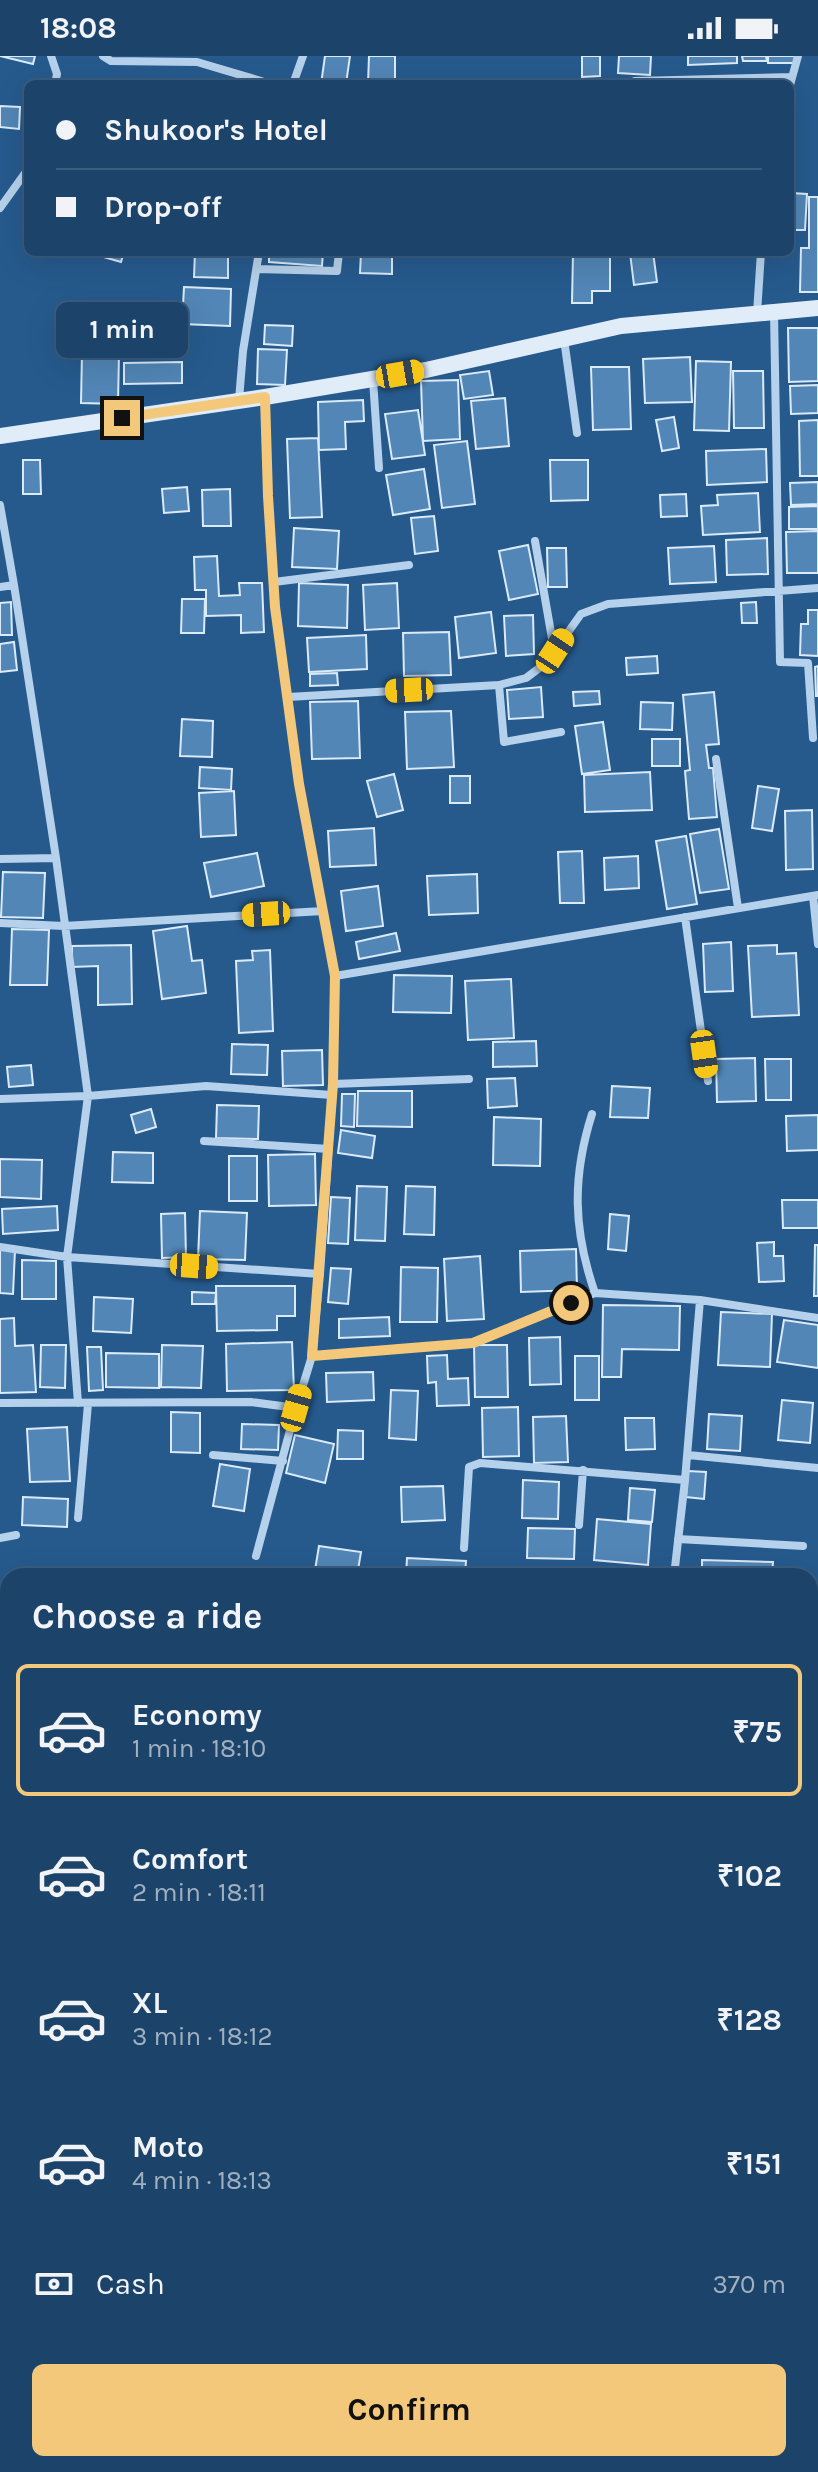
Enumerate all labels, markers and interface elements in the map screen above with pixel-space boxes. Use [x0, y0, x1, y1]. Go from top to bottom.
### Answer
text: 18:08 [40, 10, 117, 46]
text: Shukoor's Hotel [104, 112, 328, 148]
text: Drop-off [104, 189, 222, 225]
callout: 1 min [56, 302, 188, 358]
text: 1 min [89, 314, 155, 345]
car [374, 358, 426, 390]
route end [104, 400, 140, 436]
car [532, 624, 578, 678]
car [384, 677, 434, 703]
car [241, 900, 291, 928]
car [689, 1029, 719, 1079]
car [169, 1252, 219, 1280]
route start [553, 1285, 589, 1321]
car [278, 1382, 314, 1434]
text: Choose a ride [32, 1595, 262, 1637]
icon: car [36, 1694, 108, 1766]
text: Economy [132, 1697, 262, 1733]
text: ₹75 [732, 1714, 782, 1750]
text: 1 min · 18:10 [132, 1733, 266, 1764]
icon: car [36, 1838, 108, 1910]
text: Comfort [132, 1841, 248, 1877]
text: ₹102 [717, 1858, 782, 1894]
text: 2 min · 18:11 [132, 1877, 266, 1908]
icon: car [36, 1982, 108, 2054]
text: XL [132, 1985, 167, 2021]
text: ₹128 [717, 2002, 782, 2038]
text: 3 min · 18:12 [132, 2021, 273, 2052]
icon: car [36, 2126, 108, 2198]
text: Moto [132, 2129, 204, 2165]
text: ₹151 [726, 2146, 782, 2182]
text: 4 min · 18:13 [132, 2165, 272, 2196]
icon: cash [32, 2262, 76, 2306]
text: Cash [96, 2266, 165, 2302]
text: 370 m [713, 2269, 786, 2300]
button: Confirm [32, 2364, 786, 2456]

